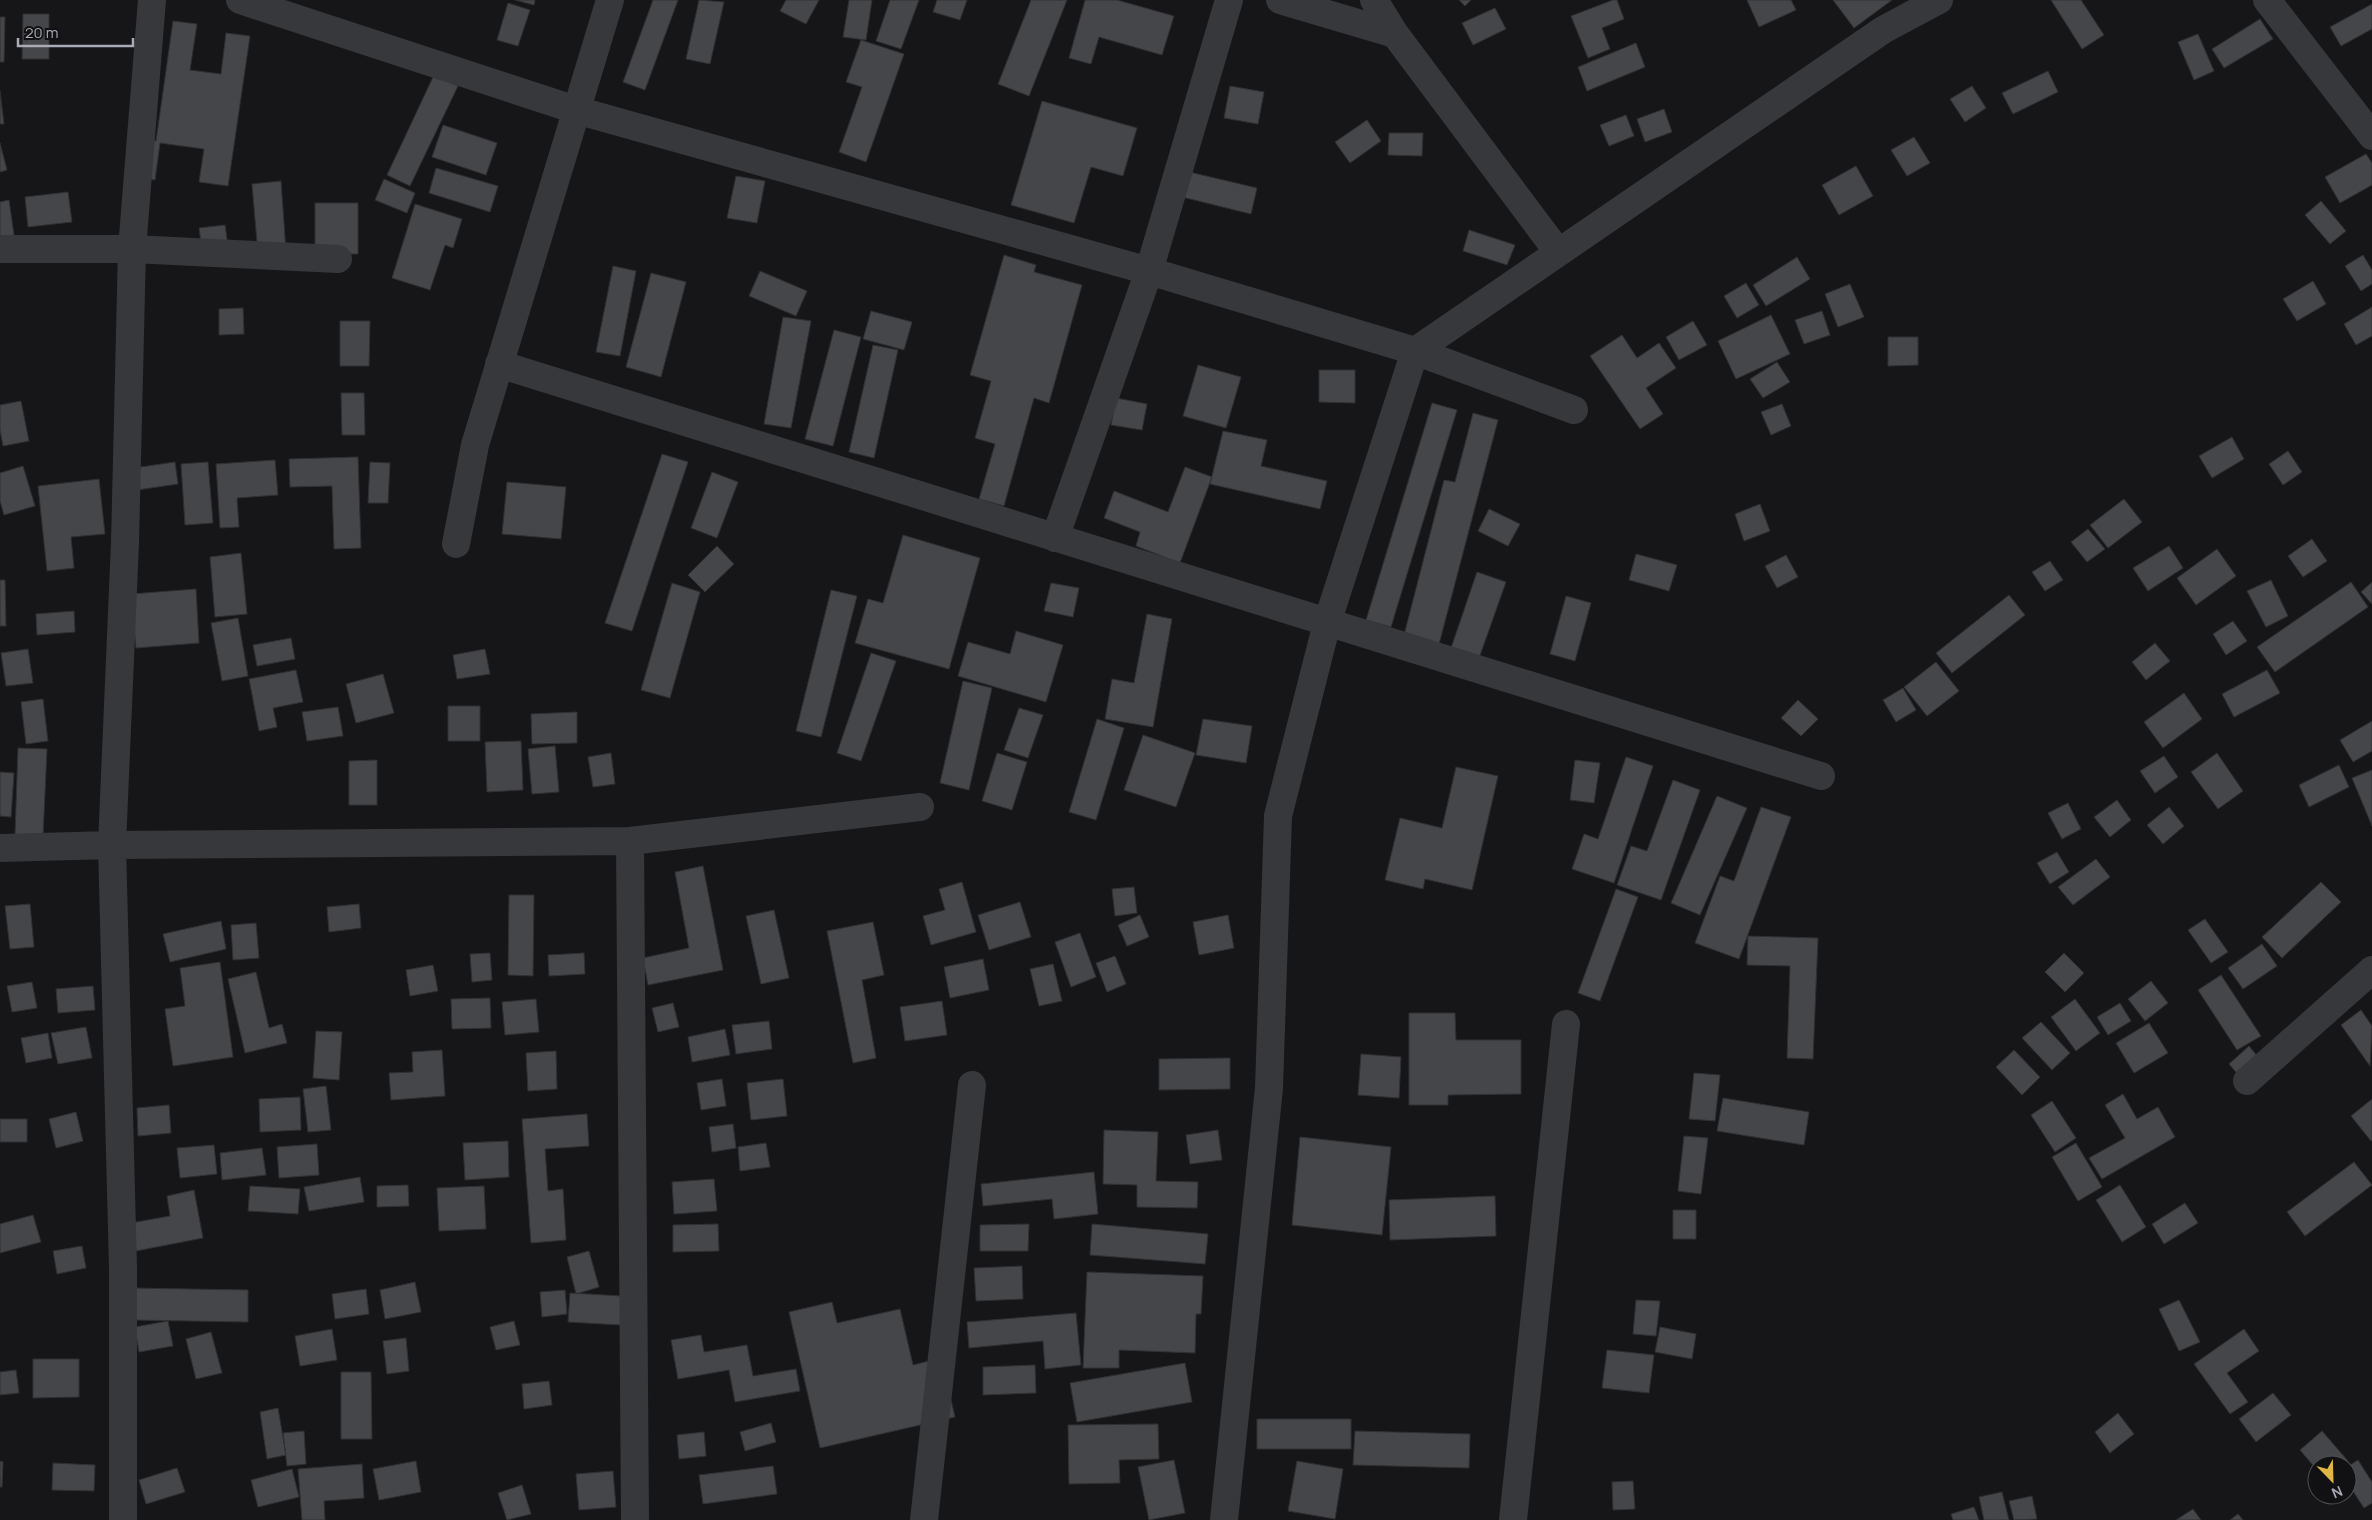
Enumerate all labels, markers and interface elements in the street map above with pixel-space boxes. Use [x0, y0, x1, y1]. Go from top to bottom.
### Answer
scale bar [18, 15, 132, 47]
text: 20 m [25, 22, 58, 43]
north arrow [2307, 1455, 2357, 1505]
text: N [2329, 1482, 2346, 1503]

